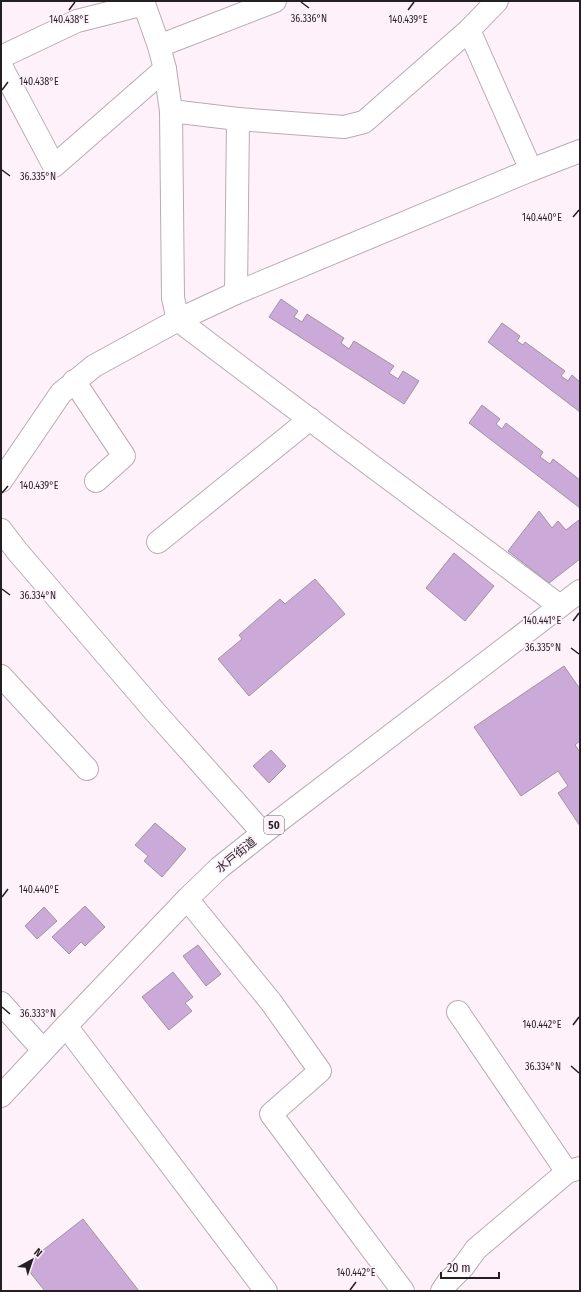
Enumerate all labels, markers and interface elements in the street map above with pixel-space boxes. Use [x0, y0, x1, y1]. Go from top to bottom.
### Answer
text: 36.336°N [291, 13, 327, 25]
text: 140.438°E [49, 14, 89, 26]
text: 140.439°E [388, 14, 428, 26]
text: 140.438°E [19, 76, 59, 88]
text: 36.335°N [20, 171, 56, 183]
text: 140.440°E [522, 212, 562, 224]
text: 140.439°E [19, 480, 59, 492]
text: 36.334°N [20, 590, 56, 602]
text: 140.441°E [523, 615, 561, 627]
text: 36.335°N [525, 642, 561, 654]
road number: 50 [264, 816, 284, 834]
street label: 水戸街道 [213, 834, 259, 876]
text: 140.440°E [19, 884, 59, 896]
text: 36.333°N [20, 1008, 56, 1020]
text: 140.442°E [522, 1019, 562, 1031]
text: 36.334°N [525, 1061, 561, 1073]
north arrow [12, 1240, 52, 1280]
text: N [31, 1246, 45, 1260]
scale bar [441, 1254, 499, 1280]
text: 20 m [447, 1261, 471, 1275]
text: 140.442°E [336, 1267, 376, 1279]

